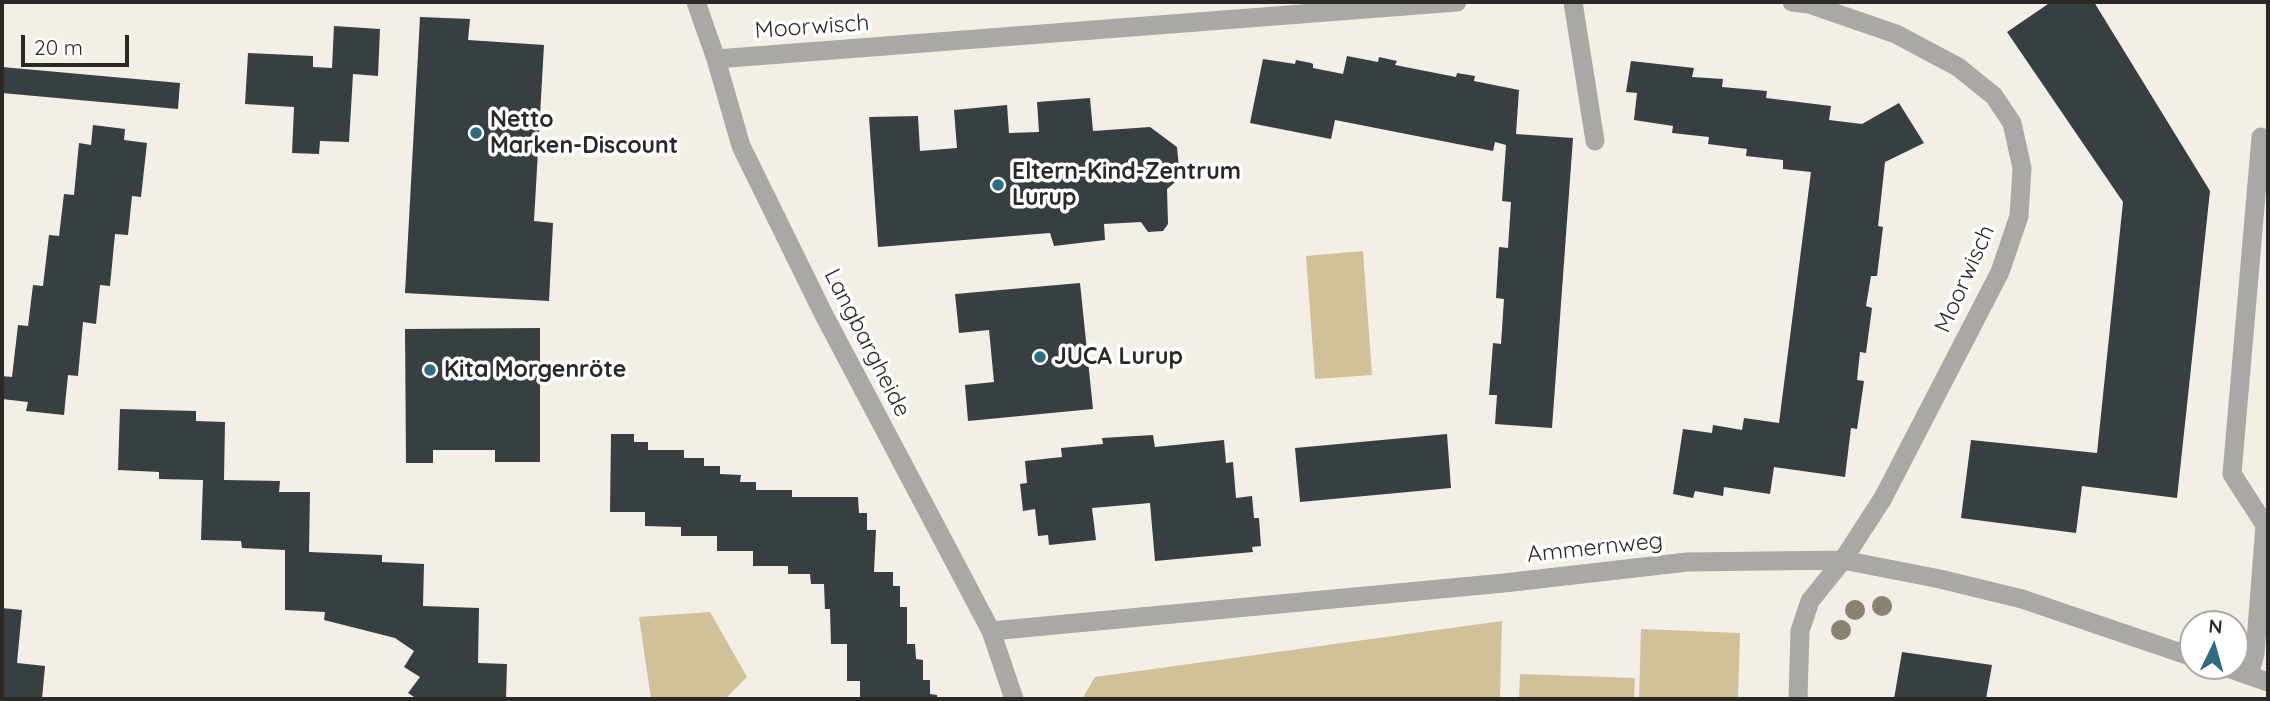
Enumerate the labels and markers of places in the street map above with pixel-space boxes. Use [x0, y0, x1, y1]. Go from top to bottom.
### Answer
place label: Netto Marken-Discount [490, 106, 678, 160]
marker: Netto Marken-Discount [468, 125, 484, 141]
place label: Eltern-Kind-Zentrum Lurup [1012, 158, 1241, 212]
marker: Eltern-Kind-Zentrum Lurup [990, 177, 1006, 193]
place label: JUCA Lurup [1054, 343, 1183, 371]
marker: JUCA Lurup [1032, 349, 1048, 365]
place label: Kita Morgenröte [444, 356, 626, 384]
marker: Kita Morgenröte [422, 362, 438, 378]

